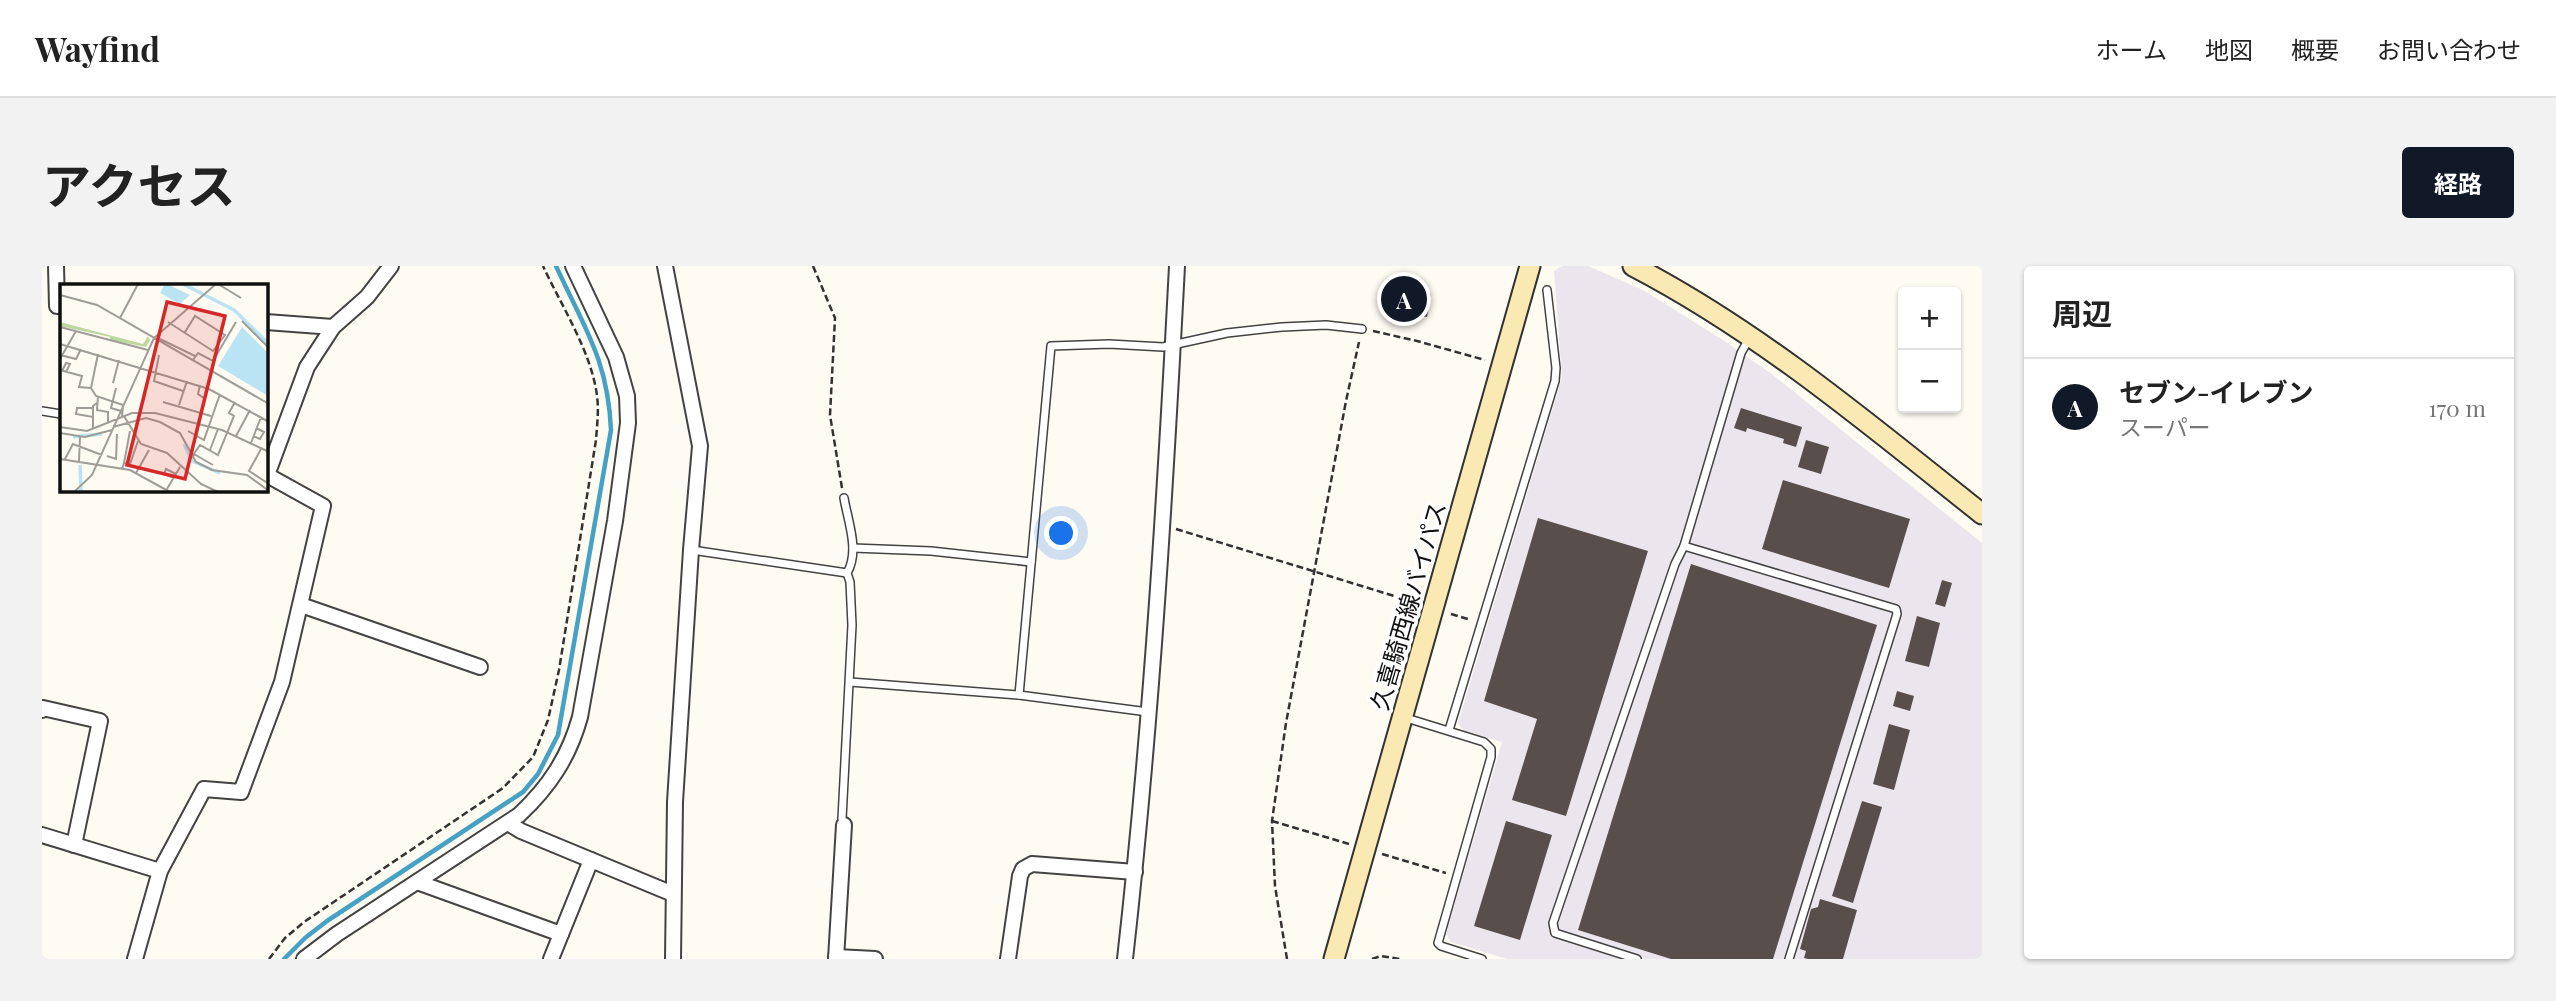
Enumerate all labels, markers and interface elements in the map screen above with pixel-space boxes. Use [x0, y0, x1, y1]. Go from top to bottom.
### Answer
text: Wayfind [35, 26, 160, 70]
text: ホーム [2096, 33, 2167, 65]
text: 地図 [2205, 33, 2253, 65]
text: 概要 [2291, 33, 2339, 65]
text: お問い合わせ [2377, 33, 2521, 65]
button: 経路 [2402, 147, 2514, 218]
text: アクセス [42, 151, 236, 216]
pin: A [1381, 273, 1427, 325]
inset map [60, 284, 268, 492]
map controls [1898, 287, 1961, 413]
button: + [1898, 287, 1961, 350]
text: 周辺 [2052, 293, 2112, 333]
button: − [1898, 350, 1961, 413]
text: セブン-イレブン [2119, 374, 2314, 409]
text: A [2067, 392, 2083, 423]
text: 170 m [2428, 392, 2486, 423]
text: スーパー [2119, 411, 2211, 442]
street label: 久喜騎西線バイパス [1362, 497, 1452, 713]
your location [1044, 516, 1078, 550]

